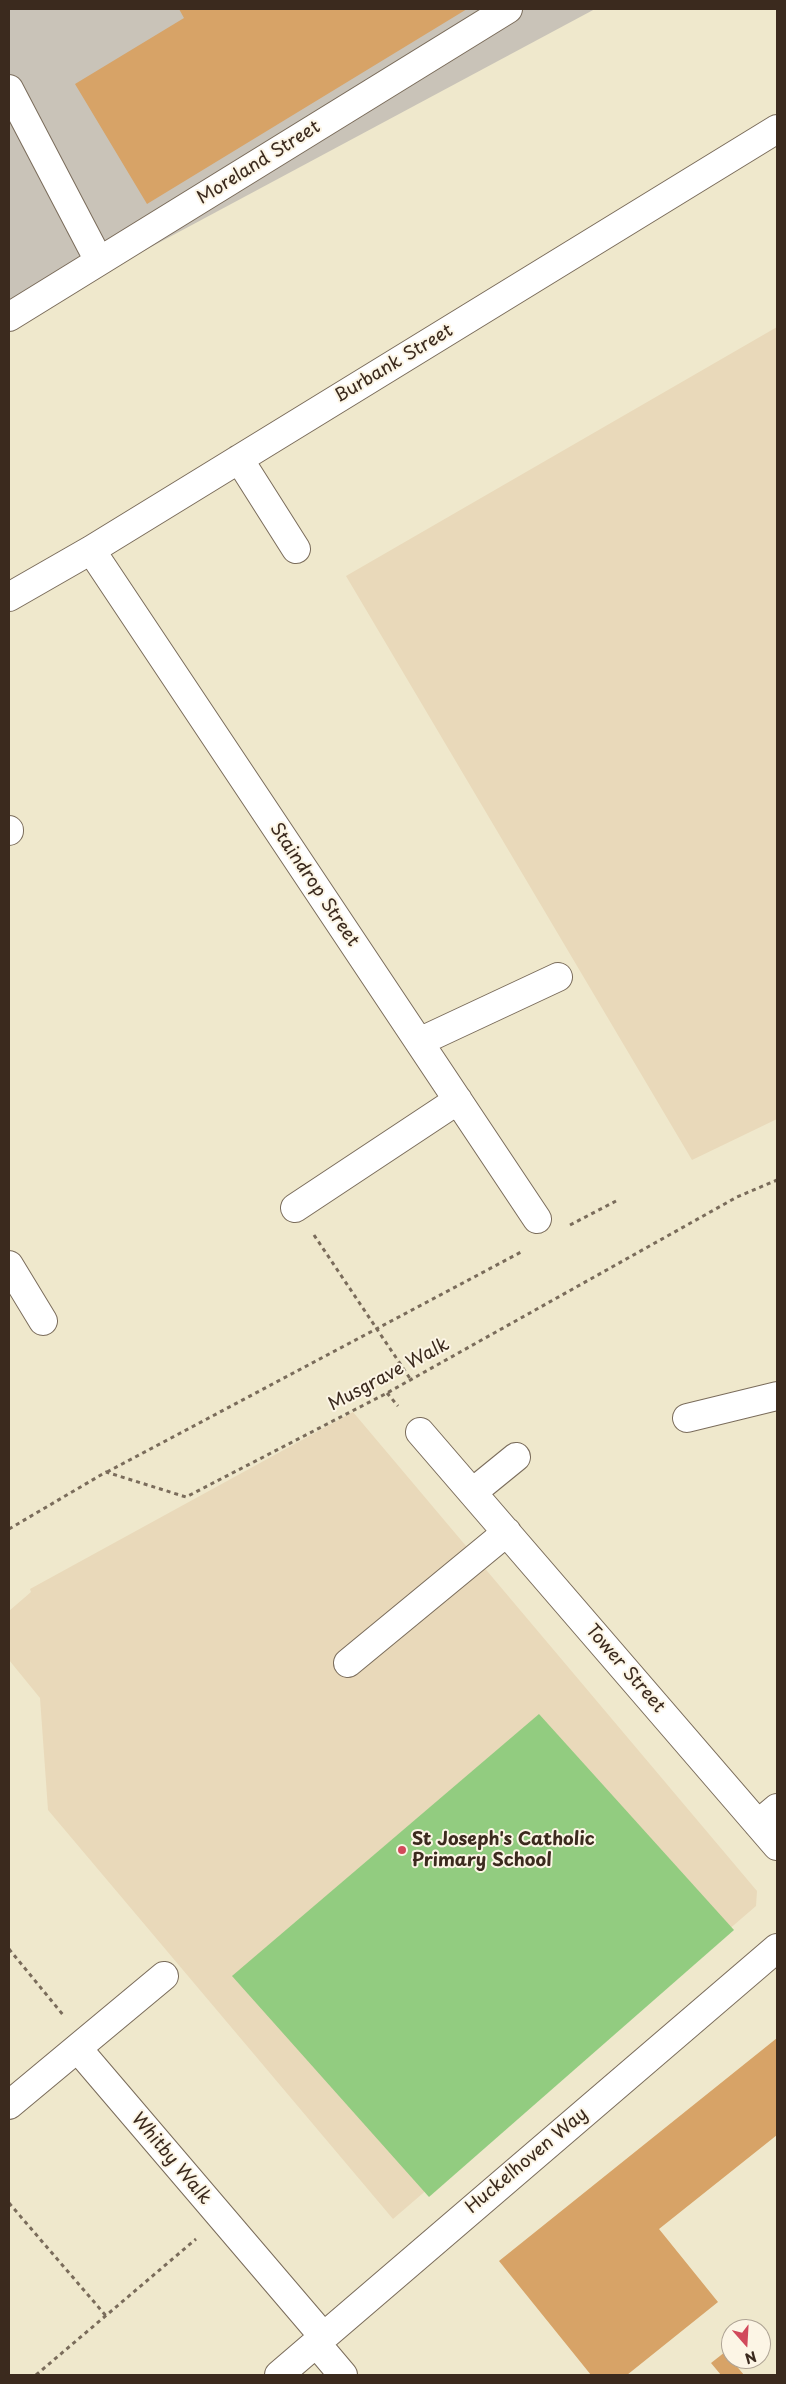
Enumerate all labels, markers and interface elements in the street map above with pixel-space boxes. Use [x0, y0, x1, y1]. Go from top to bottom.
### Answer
street label: Moreland Street [194, 117, 324, 209]
street label: Burbank Street [331, 320, 457, 408]
street label: Staindrop Street [265, 819, 363, 951]
street label: Musgrave Walk [325, 1334, 453, 1416]
street label: Tower Street [581, 1620, 669, 1718]
place label: St Joseph's Catholic Primary School [412, 1829, 595, 1872]
marker: St Joseph's Catholic Primary School [396, 1844, 408, 1856]
street label: Huckelhoven Way [462, 2104, 592, 2218]
street label: Whitby Walk [126, 2109, 216, 2209]
north arrow [721, 2319, 771, 2369]
text: N [742, 2346, 759, 2369]

